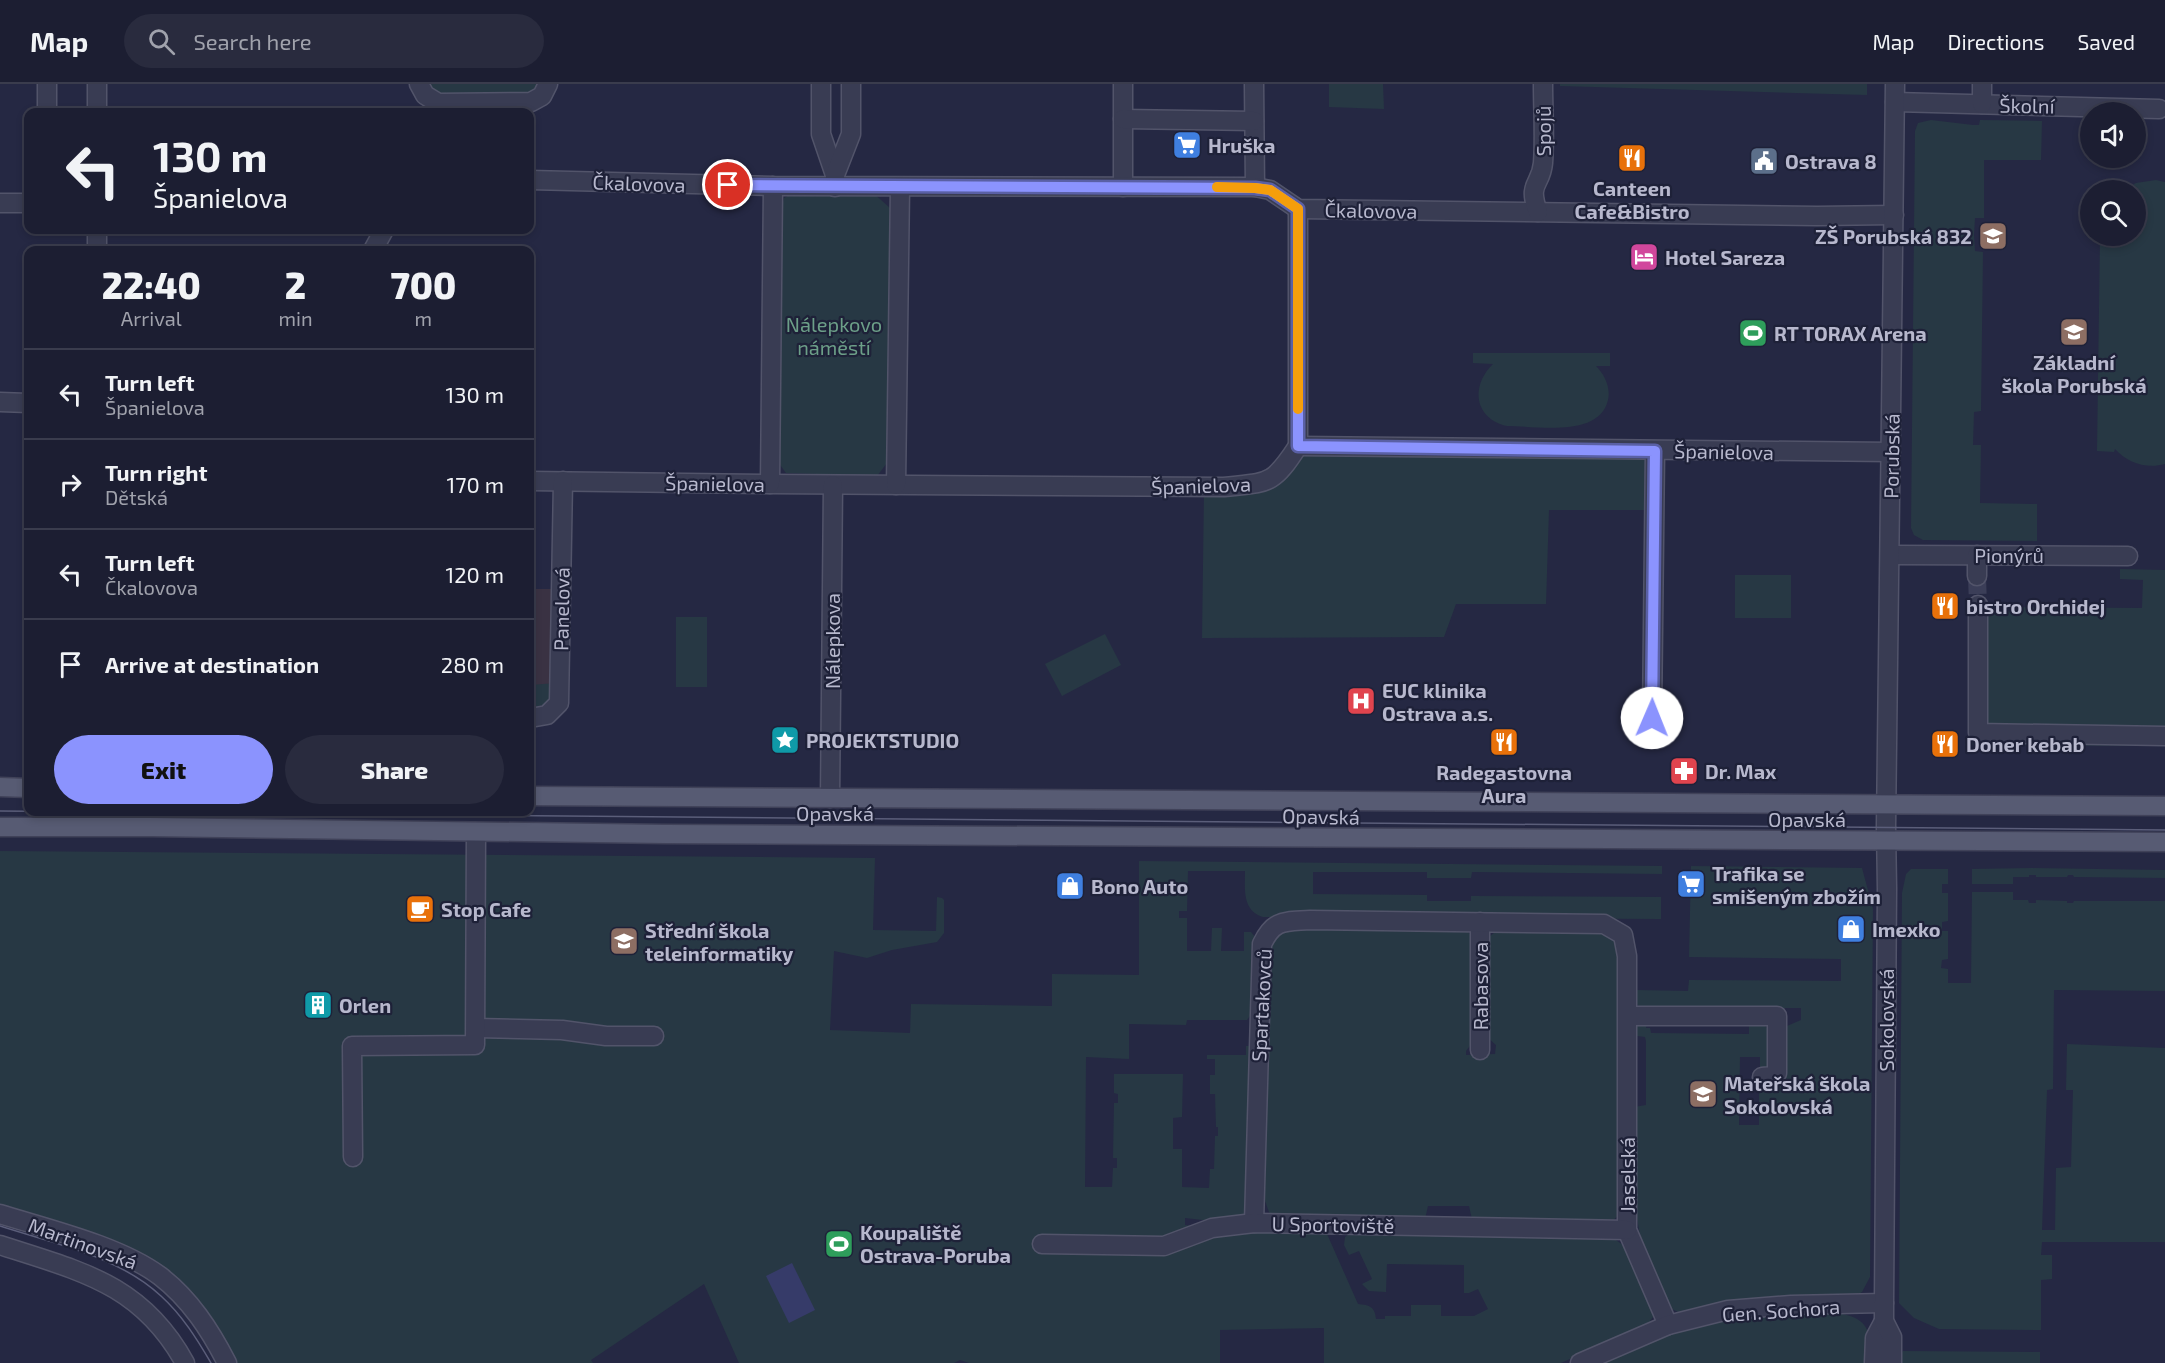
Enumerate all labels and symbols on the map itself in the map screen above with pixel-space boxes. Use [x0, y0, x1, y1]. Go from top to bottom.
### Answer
street label: Školní [1999, 93, 2056, 117]
street label: Spojů [1531, 106, 1555, 156]
supermarket icon: Hruška [1171, 129, 1203, 161]
place label: Hruška [1208, 133, 1275, 157]
restaurant icon: Canteen Cafe&Bistro [1616, 142, 1648, 174]
public building icon: Ostrava 8 [1748, 145, 1780, 177]
place label: Ostrava 8 [1785, 149, 1877, 173]
pin [702, 159, 753, 210]
street label: Čkalovova [592, 169, 686, 197]
place label: Canteen Cafe&Bistro [1574, 176, 1690, 223]
street label: Čkalovova [1324, 197, 1418, 223]
school or university icon: ZŠ Porubská 832 [1977, 220, 2009, 252]
place label: ZŠ Porubská 832 [1815, 224, 1972, 248]
hotel icon: Hotel Sareza [1628, 241, 1660, 273]
place label: Hotel Sareza [1665, 245, 1785, 269]
park label: Nálepkovo náměstí [786, 312, 882, 359]
school or university icon: Základní škola Porubská [2058, 316, 2090, 348]
sports icon: RT TORAX Arena [1737, 317, 1769, 349]
place label: RT TORAX Arena [1774, 321, 1927, 345]
place label: Základní škola Porubská [2001, 350, 2147, 397]
street label: Porubská [1878, 413, 1904, 499]
street label: Španielova [1674, 438, 1774, 464]
street label: Španielova [665, 470, 765, 496]
street label: Španielova [1151, 471, 1251, 499]
street label: Pionýrů [1974, 543, 2044, 567]
street label: Panelová [548, 567, 574, 651]
restaurant icon: bistro Orchidej [1929, 590, 1961, 622]
street label: Nálepkova [820, 593, 844, 689]
place label: bistro Orchidej [1966, 594, 2105, 618]
place label: EUC klinika Ostrava a.s. [1382, 678, 1493, 725]
hospital icon: EUC klinika Ostrava a.s. [1345, 685, 1377, 717]
position arrow [1620, 686, 1684, 750]
place icon: PROJEKTSTUDIO [769, 724, 801, 756]
restaurant icon: Radegastovna Aura [1488, 726, 1520, 758]
place label: PROJEKTSTUDIO [806, 728, 959, 752]
restaurant icon: Doner kebab [1929, 728, 1961, 760]
place label: Doner kebab [1966, 732, 2085, 756]
pharmacy icon: Dr. Max [1668, 755, 1700, 787]
place label: Dr. Max [1705, 759, 1777, 783]
place label: Radegastovna Aura [1436, 760, 1572, 807]
street label: Opavská [796, 801, 874, 825]
street label: Opavská [1282, 803, 1360, 829]
street label: Opavská [1768, 807, 1846, 831]
place label: Trafika se smišeným zbožím [1712, 861, 1881, 909]
supermarket icon: Trafika se smišeným zbožím [1675, 868, 1707, 900]
shop icon: Bono Auto [1054, 870, 1086, 902]
place label: Bono Auto [1091, 874, 1188, 898]
cafe icon: Stop Cafe [404, 893, 436, 925]
place label: Stop Cafe [441, 897, 531, 921]
shop icon: Imexko [1835, 913, 1867, 945]
place label: Imexko [1872, 917, 1941, 941]
place label: Střední škola teleinformatiky [645, 918, 794, 966]
school or university icon: Střední škola teleinformatiky [608, 925, 640, 957]
street label: Rabasova [1468, 942, 1492, 1030]
street label: Spartakovců [1246, 948, 1276, 1062]
street label: Sokolovská [1874, 969, 1898, 1071]
building icon: Orlen [302, 989, 334, 1021]
place label: Orlen [339, 993, 391, 1017]
place label: Mateřská škola Sokolovská [1724, 1071, 1870, 1118]
school or university icon: Mateřská škola Sokolovská [1687, 1078, 1719, 1110]
street label: Jaselská [1615, 1137, 1639, 1213]
street label: U Sportoviště [1271, 1211, 1395, 1237]
street label: Martinovská [25, 1212, 141, 1274]
place label: Koupaliště Ostrava-Poruba [860, 1220, 1011, 1267]
sports icon: Koupaliště Ostrava-Poruba [823, 1228, 855, 1260]
street label: Gen. Sochora [1721, 1294, 1841, 1326]

